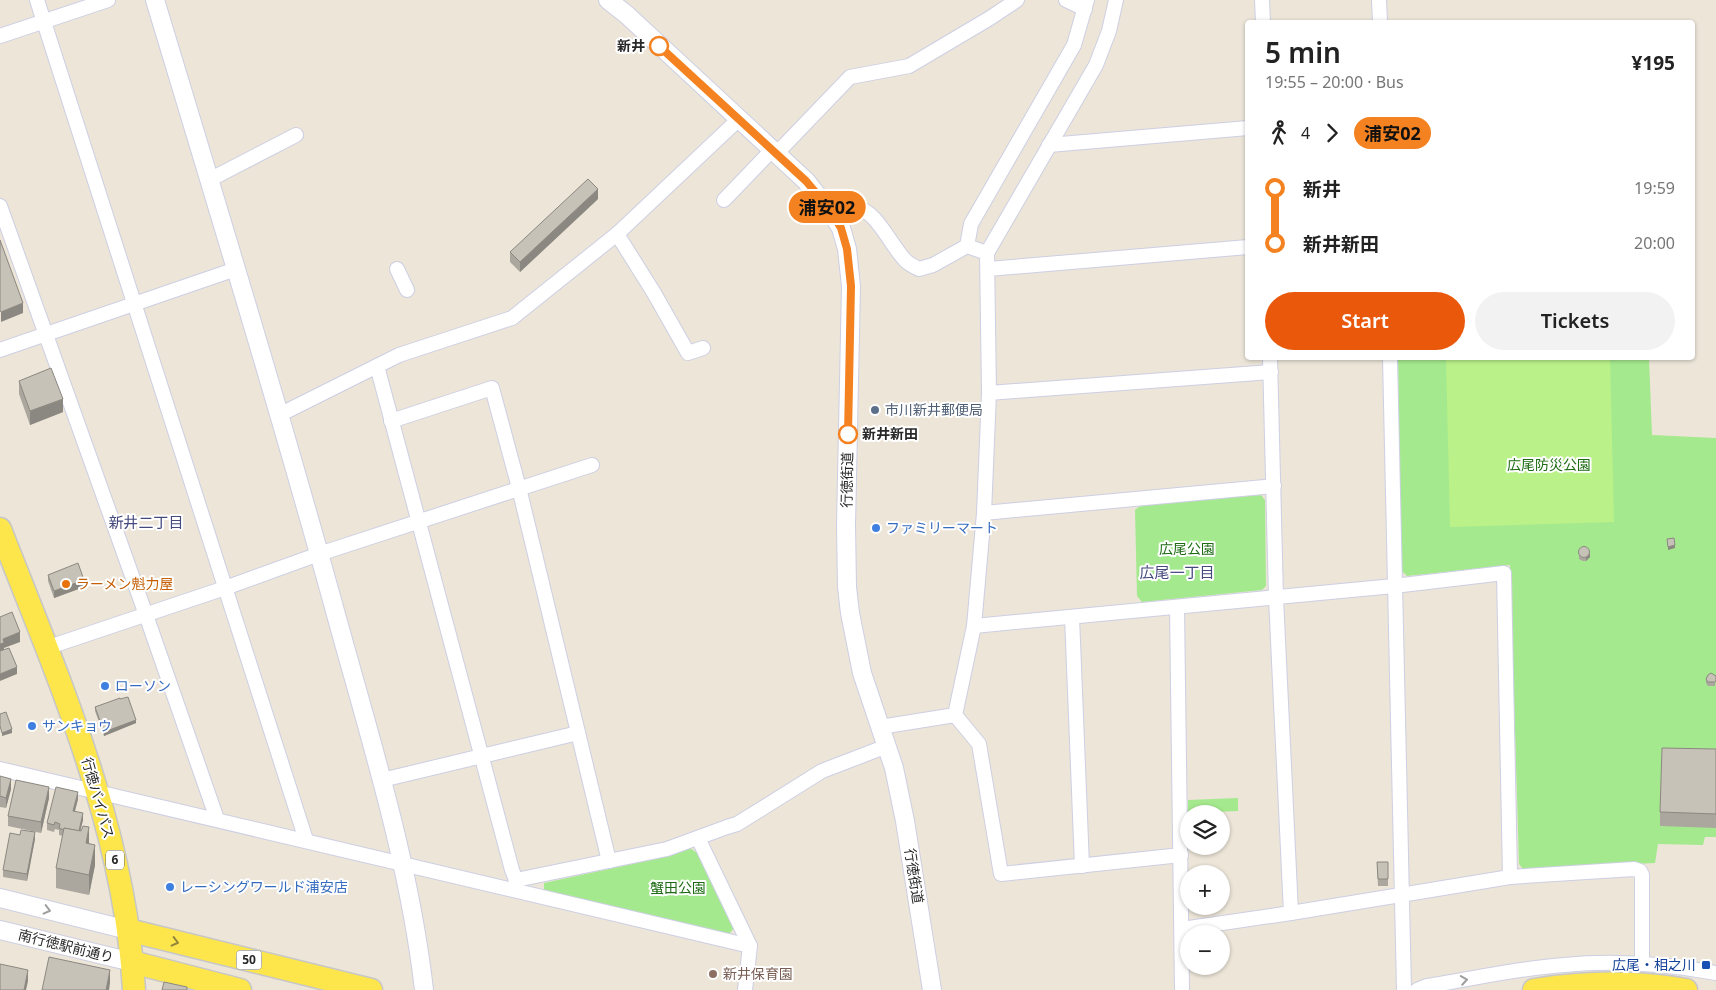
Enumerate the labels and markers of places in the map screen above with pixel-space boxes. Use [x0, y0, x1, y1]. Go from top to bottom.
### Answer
place label: 新井 [617, 36, 645, 55]
marker: 新井 [649, 36, 669, 56]
place label: 市川新井郵便局 [885, 400, 983, 419]
marker: 市川新井郵便局 [869, 404, 881, 416]
marker: 新井新田 [838, 424, 858, 444]
place label: 新井新田 [862, 424, 918, 443]
place label: ファミリーマート [886, 518, 998, 537]
marker: ファミリーマート [870, 522, 882, 534]
place label: ラーメン魁力屋 [76, 574, 173, 593]
marker: ラーメン魁力屋 [60, 578, 72, 590]
place label: ローソン [115, 676, 171, 695]
marker: ローソン [99, 680, 111, 692]
place label: サンキョウ [42, 716, 112, 735]
marker: サンキョウ [26, 720, 38, 732]
place label: レーシングワールド浦安店 [180, 877, 348, 896]
marker: レーシングワールド浦安店 [164, 881, 176, 893]
place label: 広尾・相之川 [1612, 955, 1696, 974]
marker: 広尾・相之川 [1700, 959, 1712, 971]
place label: 新井保育園 [723, 964, 793, 983]
marker: 新井保育園 [707, 968, 719, 980]

